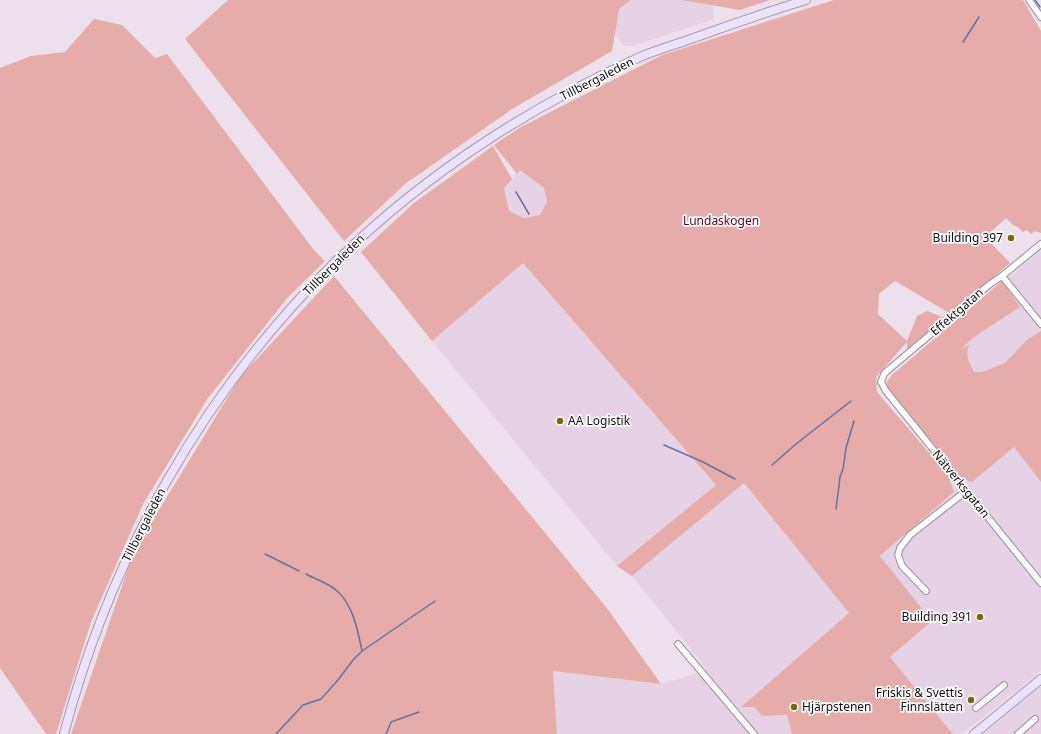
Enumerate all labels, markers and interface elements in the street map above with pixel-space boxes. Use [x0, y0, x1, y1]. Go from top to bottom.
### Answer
street label: Tillbergaleden [557, 53, 636, 104]
park label: Lundaskogen [683, 212, 759, 229]
place label: Building 397 [933, 229, 1003, 246]
street label: Tillbergaleden [299, 230, 368, 299]
marker: Building 397 [1006, 233, 1016, 243]
street label: Effektgatan [927, 284, 987, 339]
place label: AA Logistik [568, 412, 631, 429]
marker: AA Logistik [555, 416, 565, 426]
street label: Nätverksgatan [929, 446, 994, 521]
street label: Tillbergaleden [118, 485, 169, 564]
place label: Building 391 [902, 608, 972, 625]
marker: Building 391 [975, 612, 985, 622]
place label: Friskis & Svettis Finnslätten [876, 684, 963, 715]
marker: Friskis & Svettis Finnslätten [966, 695, 976, 705]
place label: Hjärpstenen [802, 698, 872, 715]
marker: Hjärpstenen [789, 702, 799, 712]

